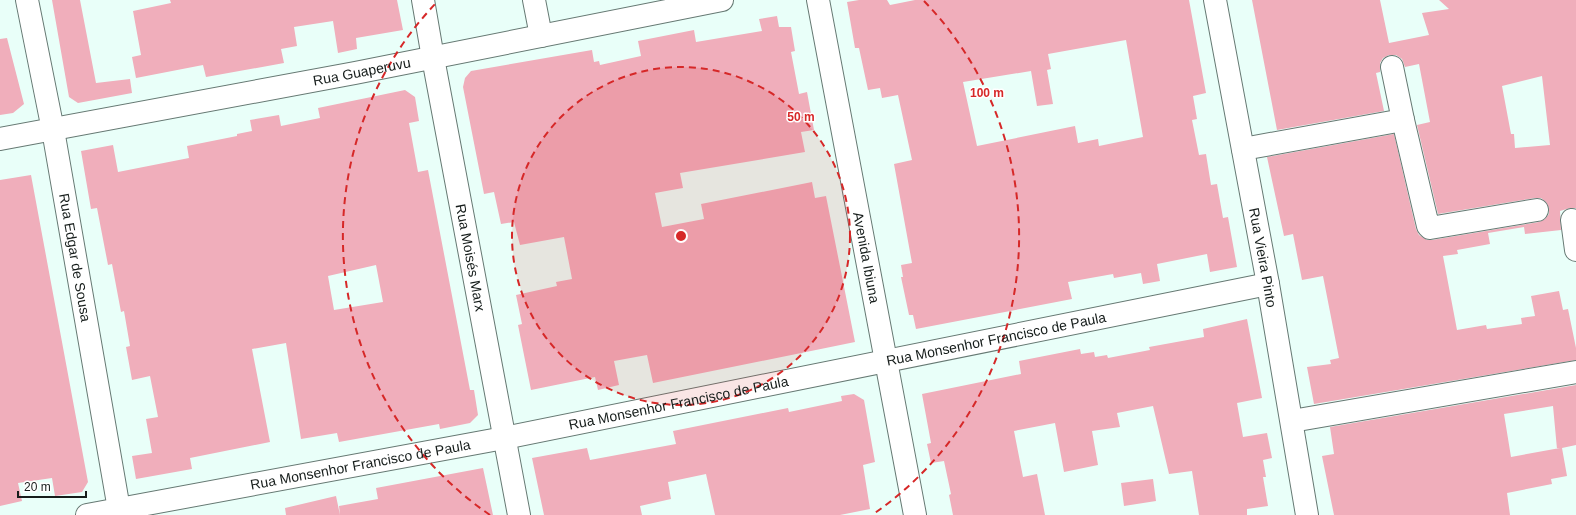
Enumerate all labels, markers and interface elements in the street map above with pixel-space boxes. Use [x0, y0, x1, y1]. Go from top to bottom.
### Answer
street label: Rua Guaperuvu [312, 54, 412, 89]
text: 100 m [970, 86, 1004, 100]
text: 50 m [787, 110, 815, 124]
street label: Rua Edgar de Sousa [56, 192, 94, 323]
street label: Rua Moisés Marx [453, 203, 489, 313]
street label: Rua Vieira Pinto [1246, 206, 1280, 309]
street label: Avenida Ibiuna [850, 211, 883, 305]
centre of rings [674, 229, 688, 243]
street label: Rua Monsenhor Francisco de Paula [885, 309, 1107, 369]
street label: Rua Monsenhor Francisco de Paula [567, 373, 790, 433]
street label: Rua Monsenhor Francisco de Paula [249, 436, 472, 493]
scale bar [18, 473, 86, 499]
text: 20 m [24, 480, 51, 494]

